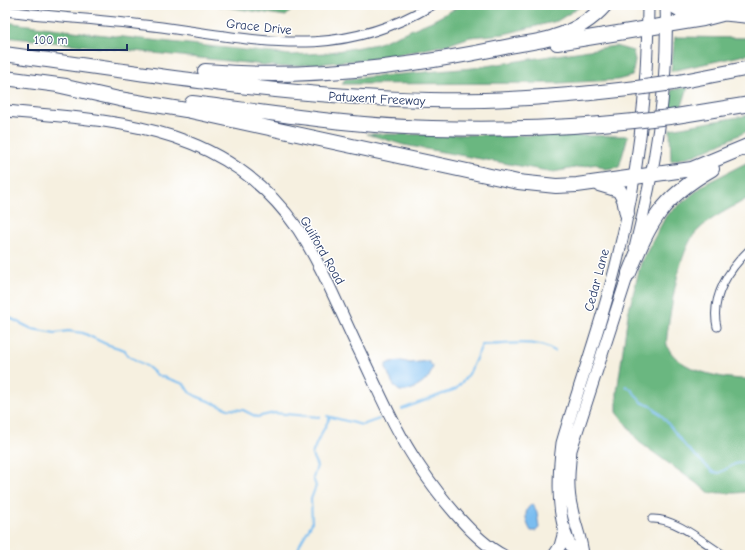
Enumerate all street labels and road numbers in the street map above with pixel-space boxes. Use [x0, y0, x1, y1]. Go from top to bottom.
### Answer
street label: Grace Drive [225, 16, 293, 37]
street label: Patuxent Freeway [328, 88, 426, 109]
street label: Guilford Road [297, 214, 348, 287]
street label: Cedar Lane [581, 247, 612, 313]

